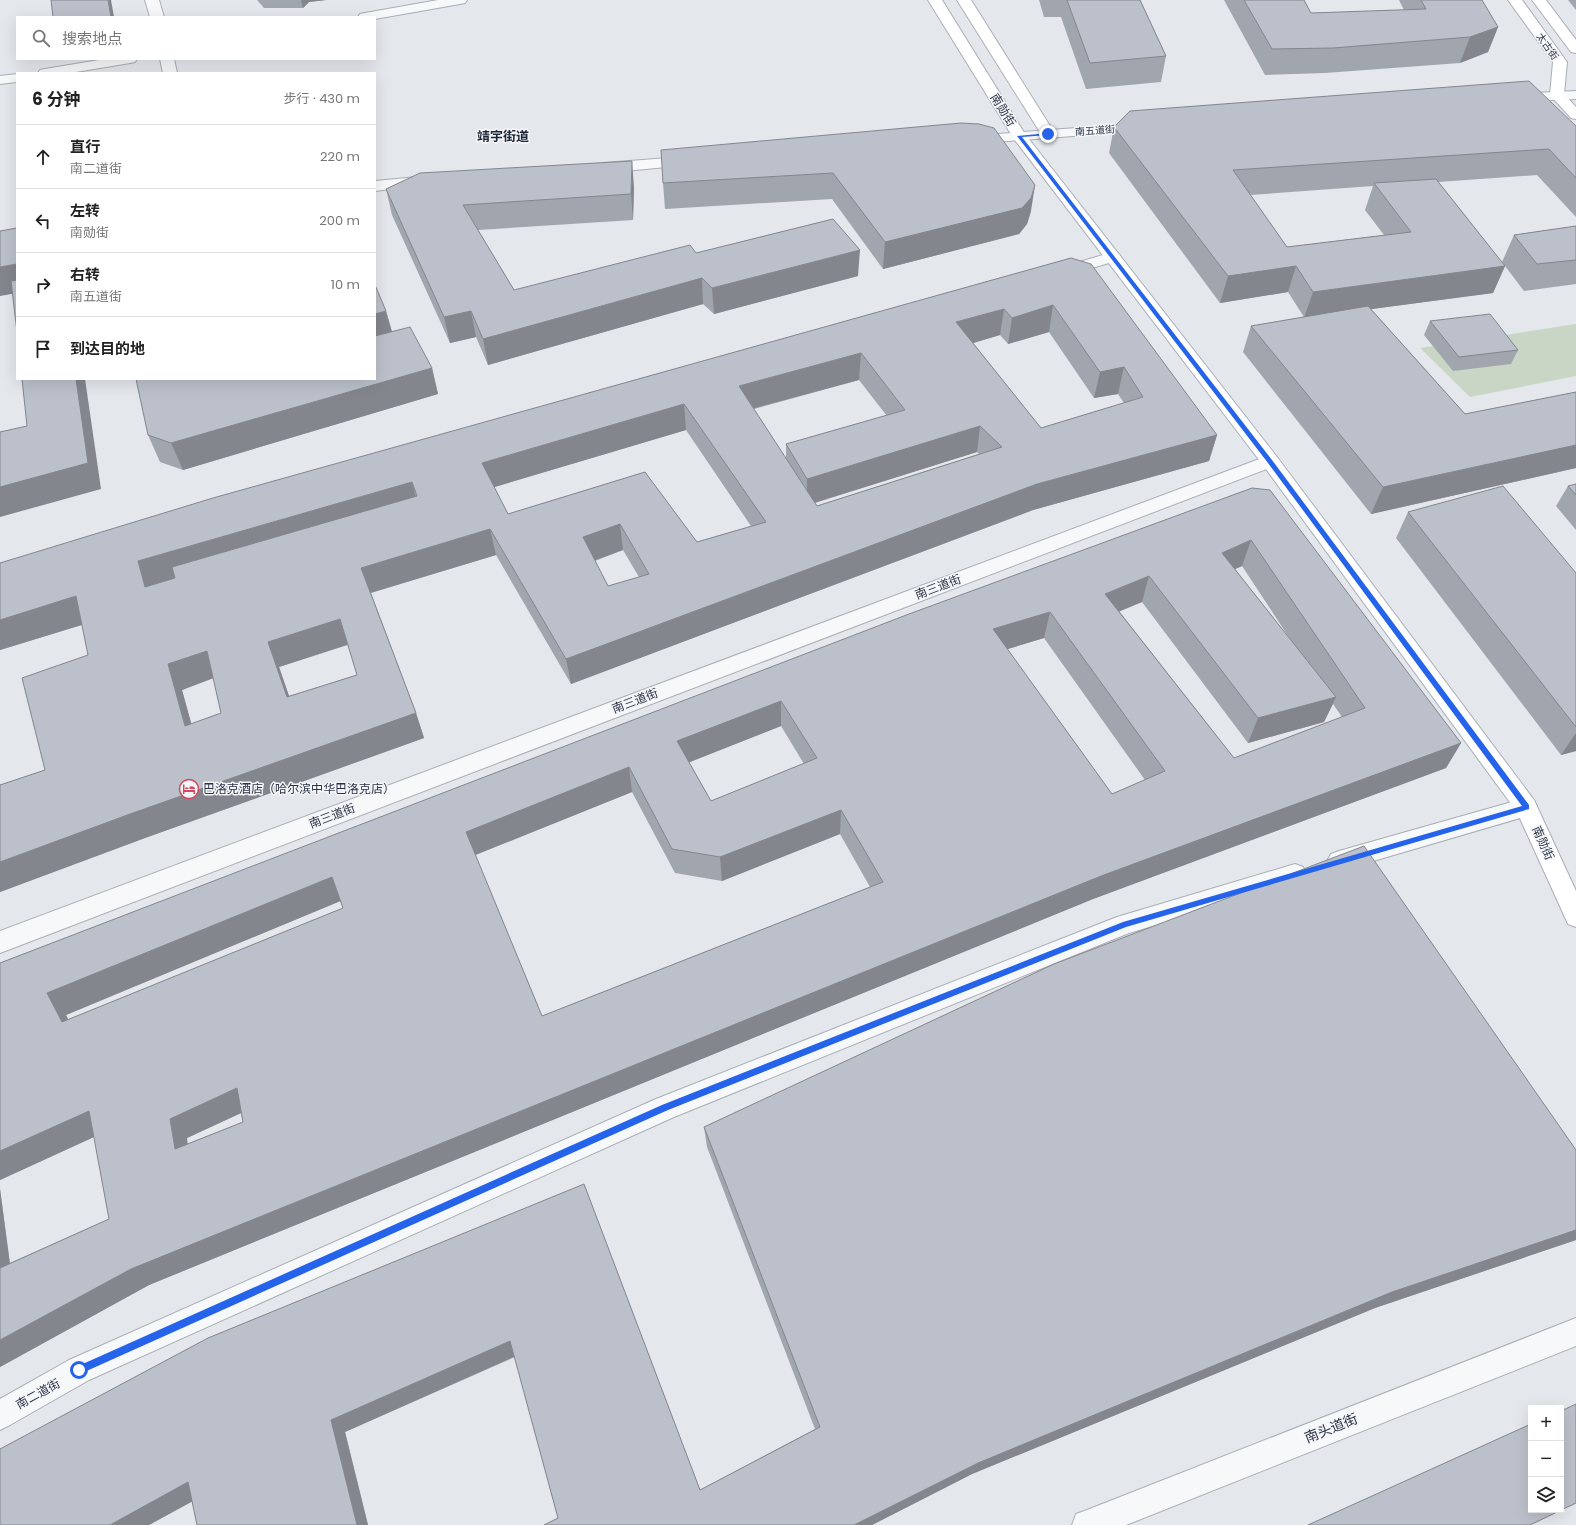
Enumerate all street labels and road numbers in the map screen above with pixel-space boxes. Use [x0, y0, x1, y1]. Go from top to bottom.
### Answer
street label: 太古街 [1533, 30, 1562, 63]
street label: 南勋街 [987, 90, 1020, 130]
street label: 南五道街 [1075, 122, 1116, 139]
street label: 南三道街 [912, 570, 963, 603]
street label: 南三道街 [609, 684, 660, 717]
street label: 南三道街 [306, 799, 357, 832]
street label: 南勋街 [1528, 823, 1559, 863]
street label: 南二道街 [13, 1374, 63, 1413]
street label: 南头道街 [1301, 1408, 1361, 1448]

